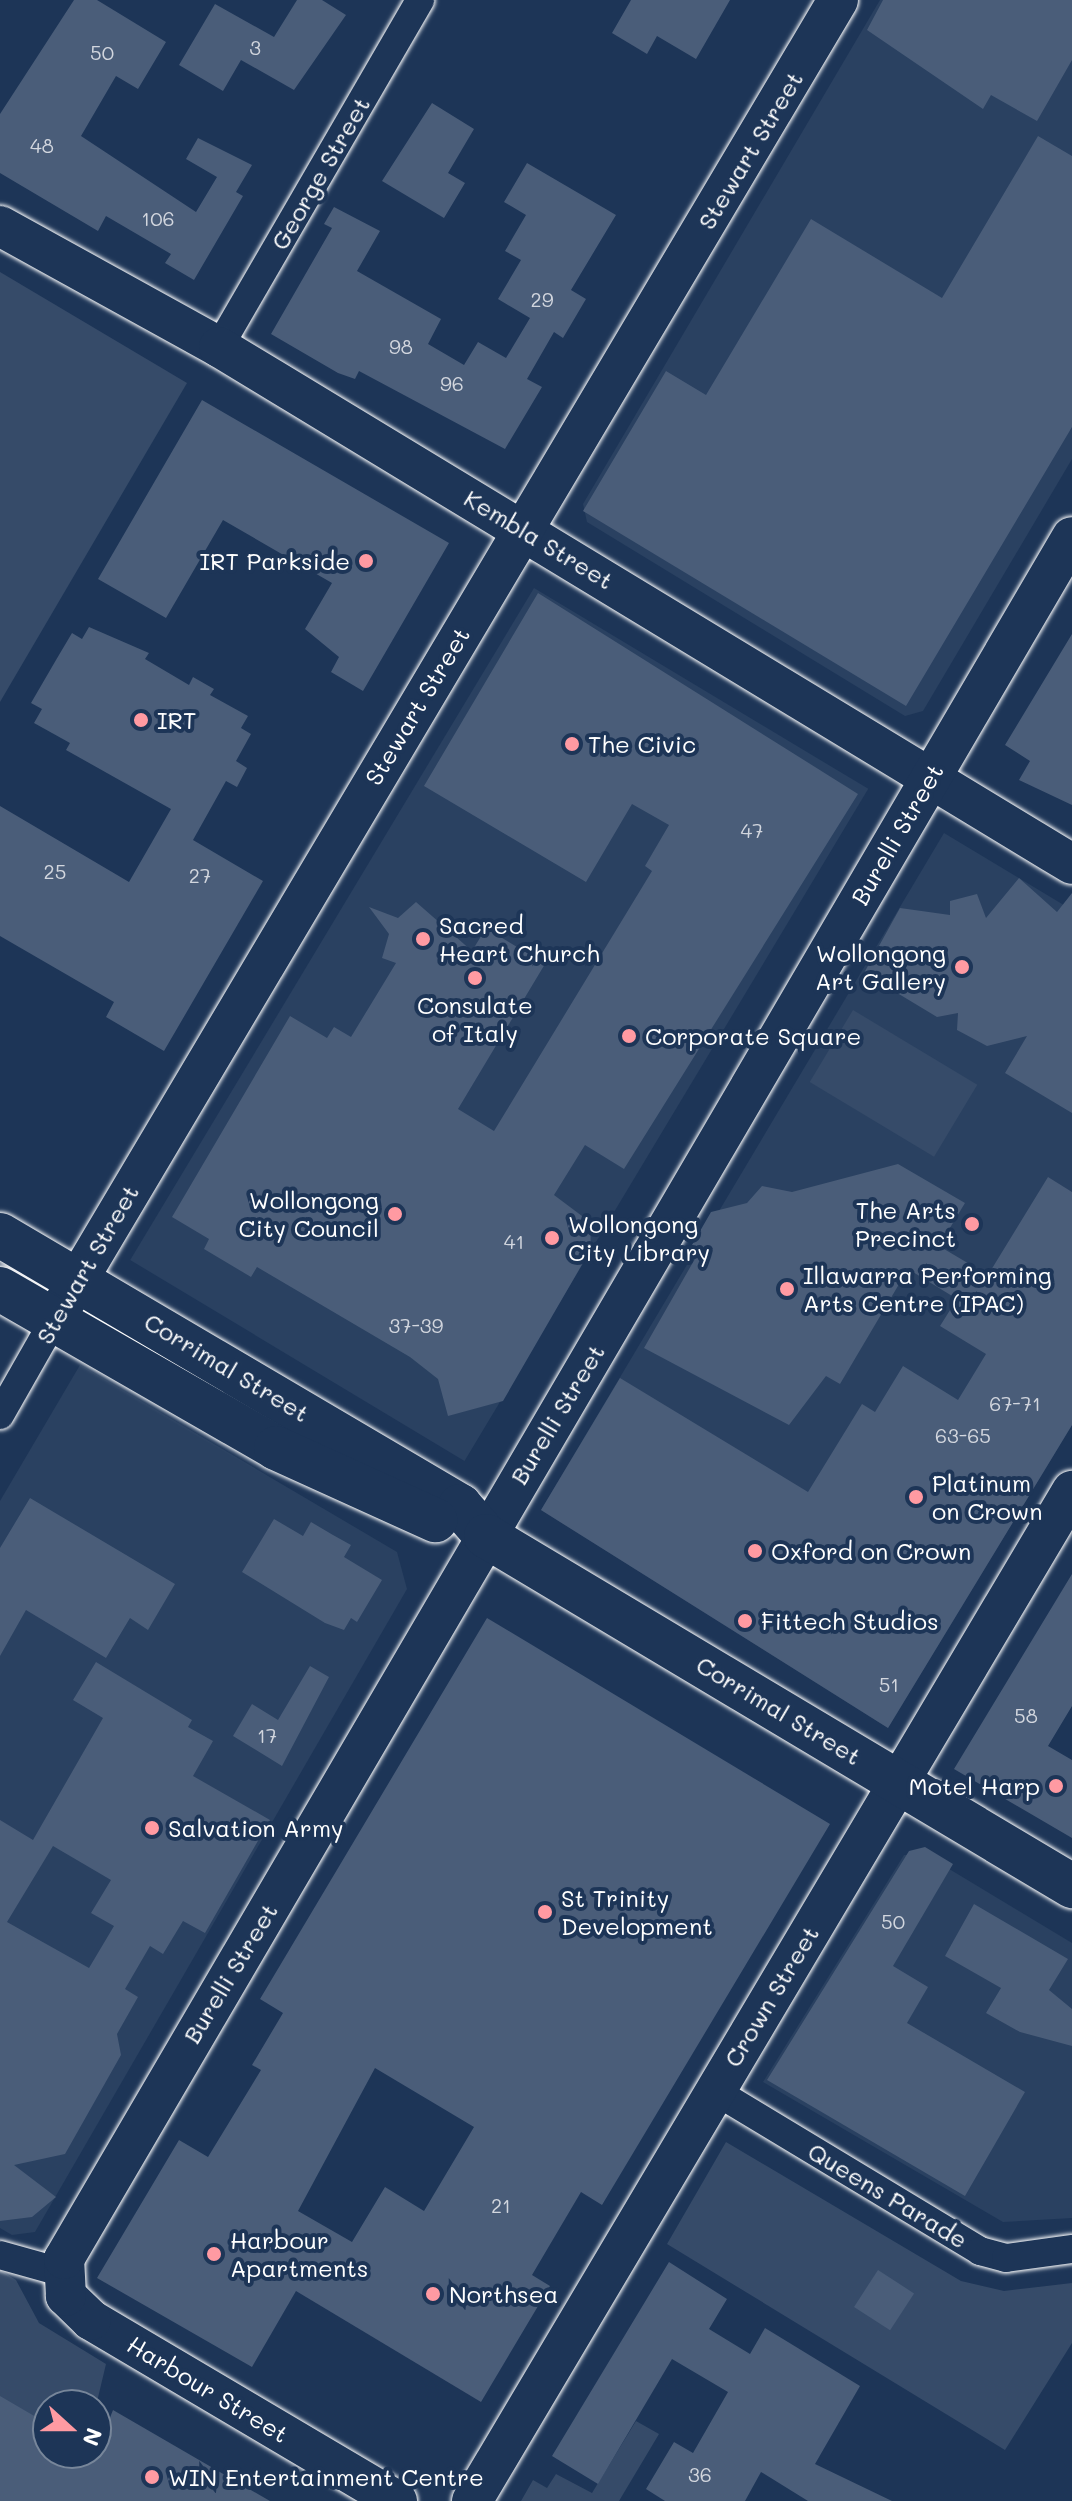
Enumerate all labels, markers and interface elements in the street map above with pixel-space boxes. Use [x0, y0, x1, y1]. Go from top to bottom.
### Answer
house number: 3 [249, 35, 261, 59]
house number: 50 [90, 40, 114, 64]
street label: Stewart Street [692, 66, 808, 234]
street label: George Street [265, 91, 375, 255]
house number: 48 [30, 133, 54, 157]
house number: 106 [141, 206, 175, 230]
house number: 29 [531, 287, 553, 311]
house number: 98 [389, 334, 413, 358]
house number: 96 [440, 371, 464, 395]
street label: Kembla Street [459, 483, 619, 595]
place label: IRT Parkside [200, 547, 350, 575]
marker: IRT Parkside [357, 552, 375, 570]
street label: Stewart Street [359, 622, 475, 790]
place label: IRT [157, 706, 196, 734]
marker: IRT [132, 711, 150, 729]
place label: The Civic [588, 730, 696, 758]
marker: The Civic [563, 735, 581, 753]
street label: Burelli Street [845, 758, 949, 910]
house number: 47 [741, 818, 763, 842]
house number: 25 [44, 859, 66, 883]
house number: 27 [189, 863, 211, 887]
place label: Sacred Heart Church [439, 911, 600, 967]
marker: Sacred Heart Church [414, 930, 432, 948]
place label: Wollongong Art Gallery [815, 939, 946, 995]
marker: Wollongong Art Gallery [953, 958, 971, 976]
marker: Consulate of Italy [466, 969, 484, 987]
place label: Consulate of Italy [417, 991, 533, 1047]
place label: Corporate Square [645, 1022, 861, 1050]
marker: Corporate Square [620, 1027, 638, 1045]
street label: Stewart Street [30, 1179, 144, 1349]
place label: Wollongong City Council [238, 1186, 379, 1242]
place label: The Arts Precinct [855, 1196, 956, 1252]
marker: Wollongong City Council [386, 1205, 404, 1223]
place label: Wollongong City Library [568, 1210, 710, 1266]
marker: The Arts Precinct [963, 1215, 981, 1233]
house number: 41 [504, 1229, 524, 1253]
marker: Wollongong City Library [543, 1229, 561, 1247]
place label: Illawarra Performing Arts Centre (IPAC) [803, 1261, 1052, 1317]
marker: Illawarra Performing Arts Centre (IPAC) [778, 1280, 796, 1298]
street label: Corrimal Street [139, 1307, 315, 1427]
house number: 37-39 [389, 1313, 443, 1337]
street label: Burelli Street [504, 1339, 610, 1489]
house number: 67-71 [989, 1391, 1041, 1415]
house number: 63-65 [935, 1423, 991, 1447]
place label: Platinum on Crown [932, 1469, 1043, 1525]
marker: Platinum on Crown [907, 1488, 925, 1506]
place label: Oxford on Crown [771, 1537, 971, 1565]
marker: Oxford on Crown [746, 1542, 764, 1560]
place label: Fittech Studios [761, 1607, 939, 1635]
marker: Fittech Studios [736, 1612, 754, 1630]
street label: Corrimal Street [691, 1650, 867, 1770]
house number: 51 [879, 1672, 899, 1696]
house number: 58 [1014, 1703, 1038, 1727]
house number: 17 [257, 1723, 277, 1747]
place label: Motel Harp [909, 1772, 1040, 1800]
marker: Motel Harp [1047, 1777, 1065, 1795]
place label: Salvation Army [168, 1814, 344, 1842]
marker: Salvation Army [143, 1819, 161, 1837]
place label: St Trinity Development [561, 1884, 713, 1940]
street label: Burelli Street [177, 1898, 283, 2048]
marker: St Trinity Development [536, 1903, 554, 1921]
house number: 50 [881, 1909, 905, 1933]
street label: Crown Street [718, 1920, 824, 2072]
street label: Queens Parade [803, 2136, 973, 2254]
house number: 21 [491, 2193, 511, 2217]
place label: Harbour Apartments [230, 2226, 368, 2282]
marker: Harbour Apartments [205, 2245, 223, 2263]
place label: Northsea [449, 2280, 559, 2308]
marker: Northsea [424, 2285, 442, 2303]
street label: Harbour Street [122, 2330, 294, 2448]
north arrow [32, 2389, 112, 2469]
text: N [76, 2424, 110, 2450]
house number: 36 [688, 2462, 712, 2486]
place label: WIN Entertainment Centre [168, 2463, 484, 2491]
marker: WIN Entertainment Centre [143, 2468, 161, 2486]

